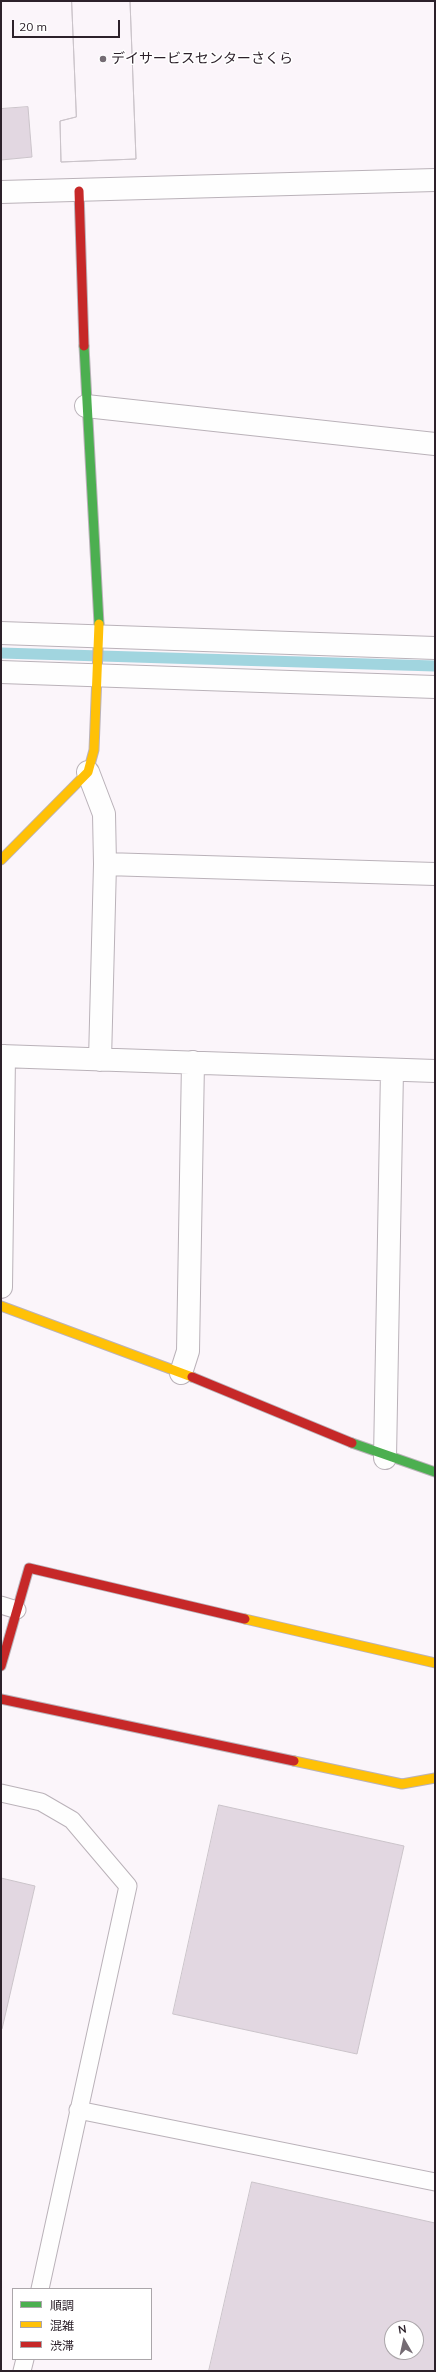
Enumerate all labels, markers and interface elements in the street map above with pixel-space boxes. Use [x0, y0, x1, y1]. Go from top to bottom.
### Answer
scale bar [14, 12, 122, 38]
text: 20 m [19, 19, 47, 34]
place label: デイサービスセンターさくら [111, 51, 293, 67]
marker: デイサービスセンターさくら [98, 54, 108, 64]
legend [12, 2288, 152, 2360]
text: 順調 [50, 2298, 74, 2313]
text: 混雑 [50, 2318, 74, 2333]
north arrow [384, 2320, 424, 2360]
text: N [397, 2322, 407, 2337]
text: 渋滞 [50, 2338, 74, 2353]

